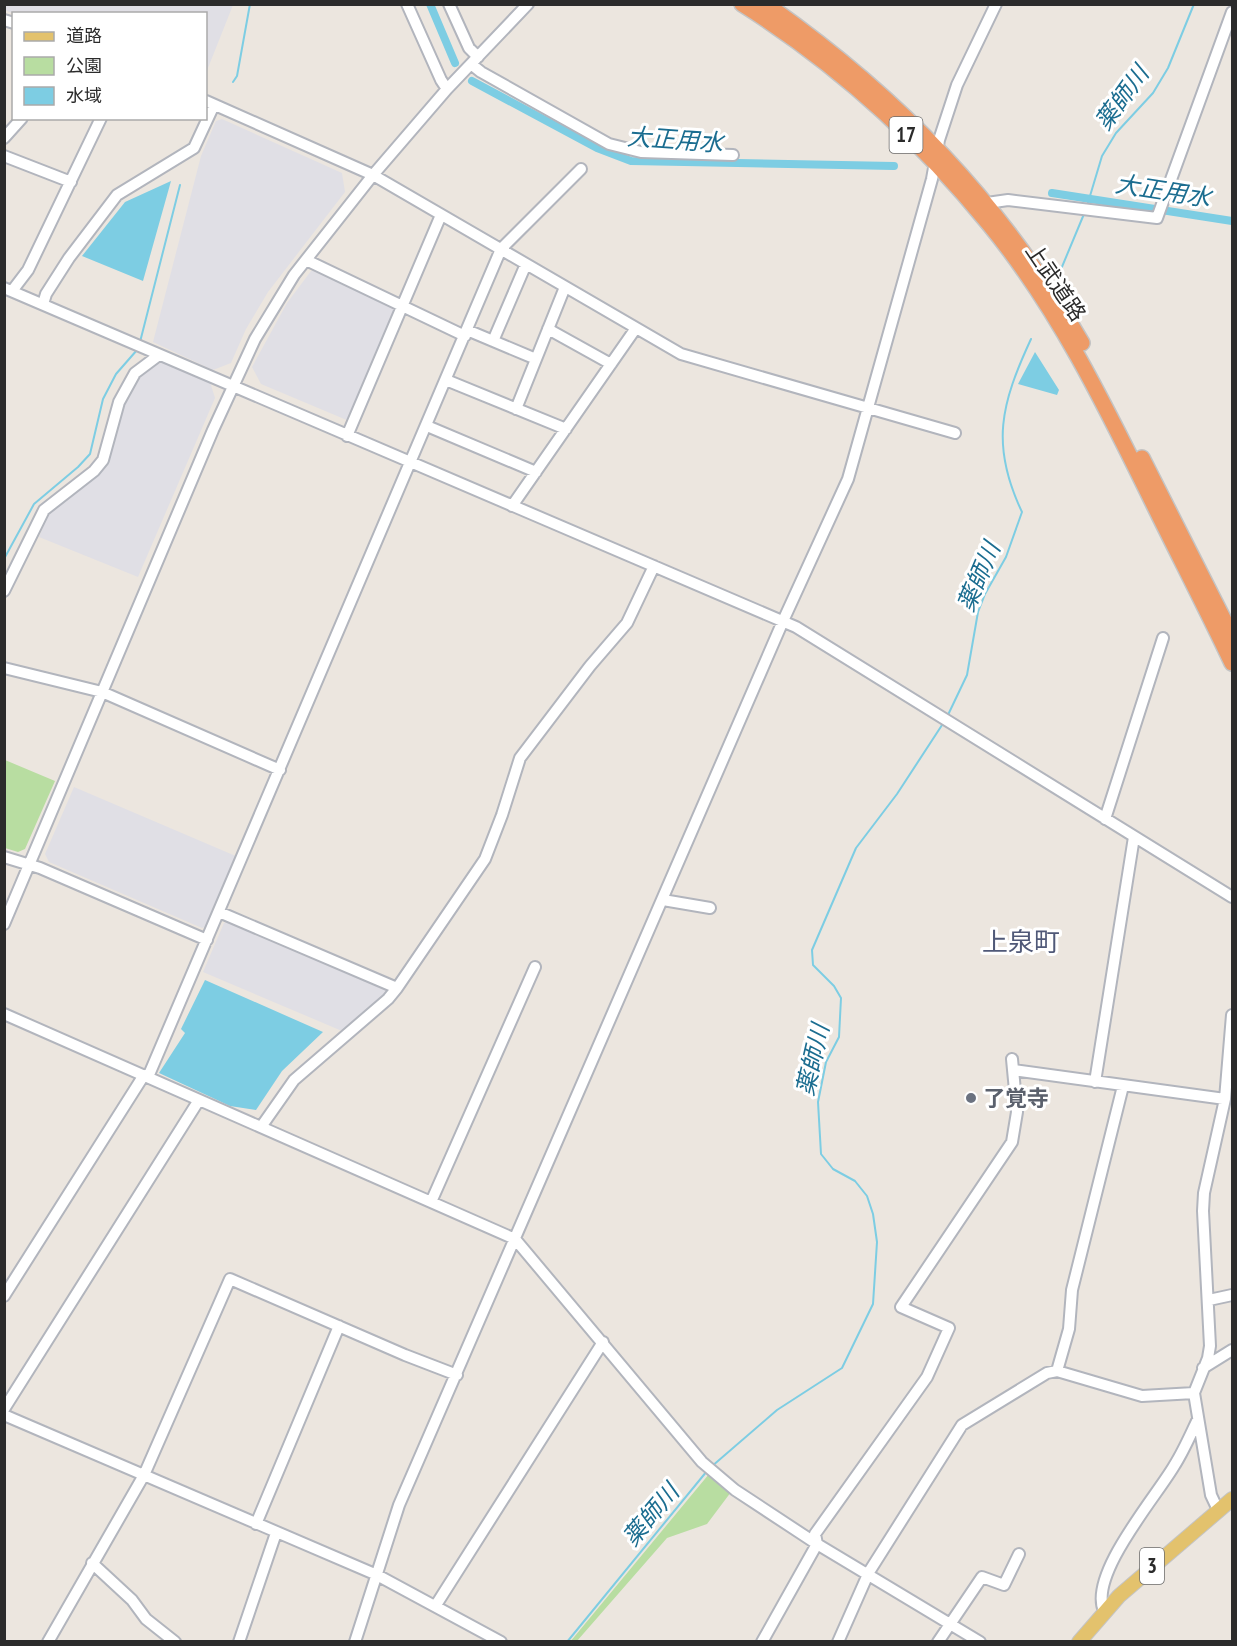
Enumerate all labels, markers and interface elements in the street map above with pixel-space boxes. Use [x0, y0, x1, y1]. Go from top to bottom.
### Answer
legend [12, 12, 207, 120]
text: 道路 [66, 24, 102, 47]
text: 公園 [66, 54, 102, 77]
water label: 薬師川 [1088, 57, 1157, 136]
text: 水域 [66, 84, 102, 107]
road number: 17 [890, 117, 922, 153]
water label: 大正用水 [626, 121, 727, 159]
water label: 大正用水 [1113, 168, 1216, 214]
street label: 上武道路 [1020, 238, 1092, 326]
water label: 薬師川 [950, 535, 1008, 616]
district label: 上泉町 [982, 925, 1060, 958]
water label: 薬師川 [789, 1018, 836, 1098]
place label: 了覚寺 [983, 1084, 1049, 1112]
marker: 了覚寺 [964, 1091, 978, 1105]
water label: 薬師川 [616, 1475, 688, 1552]
road number: 3 [1140, 1548, 1164, 1584]

